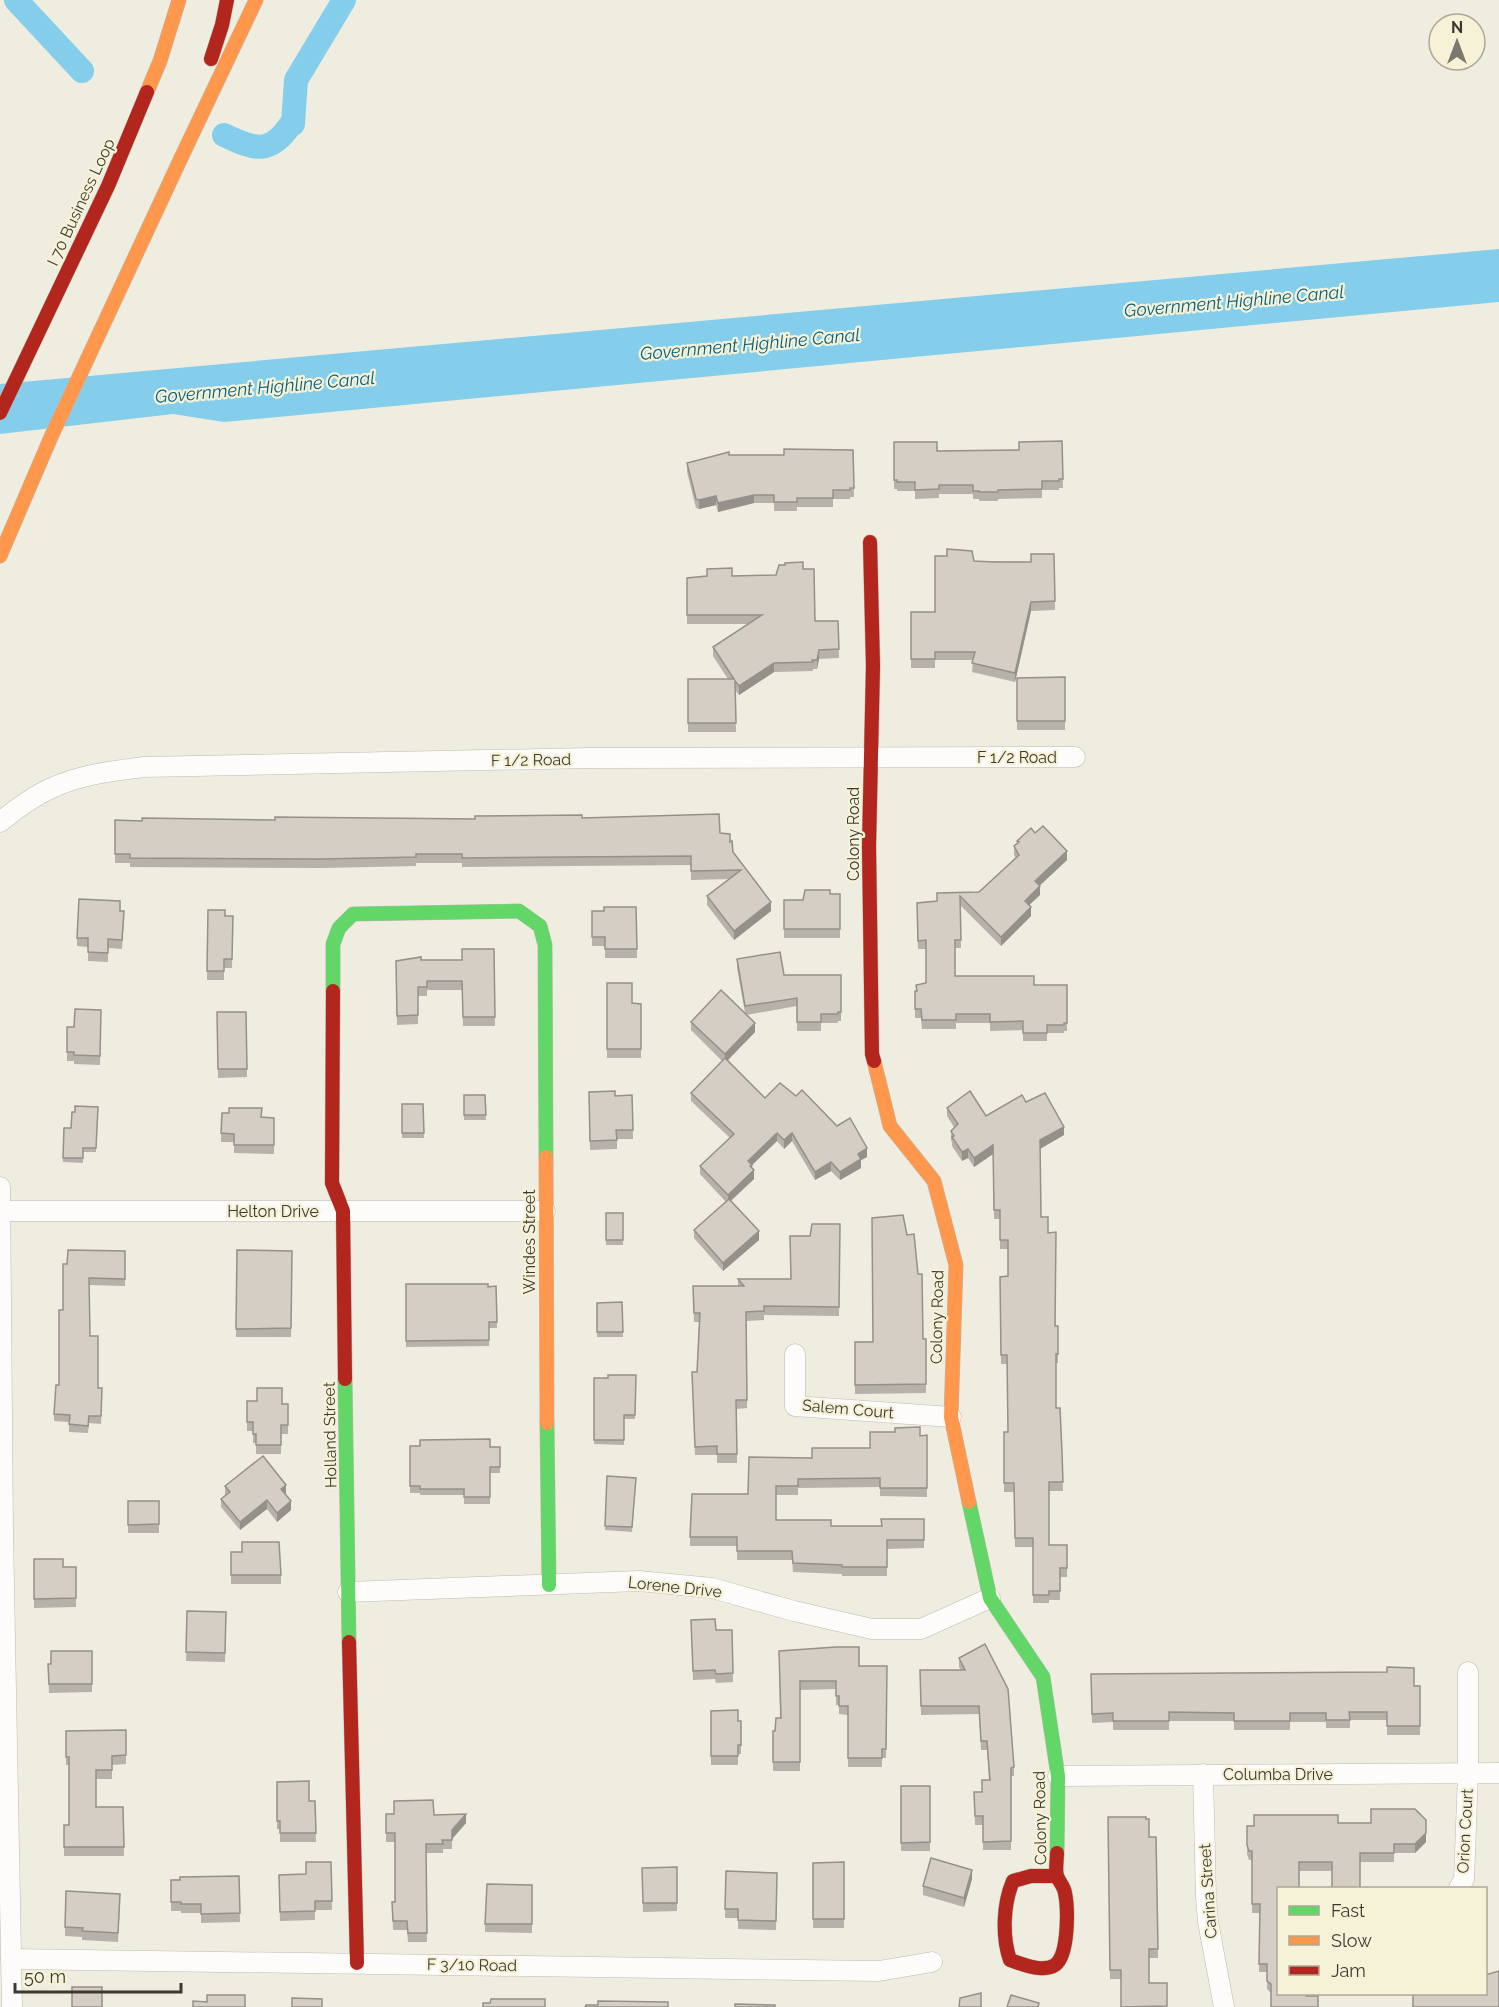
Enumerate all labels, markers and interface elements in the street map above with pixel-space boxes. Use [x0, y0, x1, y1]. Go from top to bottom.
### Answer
north arrow [1427, 12, 1487, 72]
text: N [1451, 18, 1463, 37]
street label: I 70 Business Loop [43, 135, 119, 269]
water label: Government Highline Canal [1123, 281, 1345, 321]
water label: Government Highline Canal [639, 324, 861, 364]
water label: Government Highline Canal [154, 367, 376, 407]
street label: F 1/2 Road [977, 748, 1057, 767]
street label: F 1/2 Road [491, 750, 571, 770]
street label: Colony Road [844, 787, 863, 881]
street label: Windes Street [520, 1189, 539, 1295]
street label: Helton Drive [227, 1202, 319, 1221]
street label: Colony Road [927, 1270, 947, 1364]
street label: Holland Street [320, 1381, 340, 1488]
street label: Salem Court [801, 1396, 895, 1423]
street label: Lorene Drive [627, 1573, 723, 1601]
street label: Columba Drive [1223, 1765, 1333, 1784]
street label: Colony Road [1030, 1771, 1050, 1865]
street label: Orion Court [1453, 1787, 1477, 1874]
street label: Carina Street [1195, 1842, 1221, 1939]
legend [1277, 1887, 1487, 1995]
text: Fast [1331, 1900, 1365, 1921]
text: Slow [1331, 1930, 1372, 1951]
street label: F 3/10 Road [427, 1955, 517, 1975]
scale bar [15, 1956, 182, 1994]
text: Jam [1331, 1960, 1366, 1981]
text: 50 m [24, 1966, 66, 1987]

